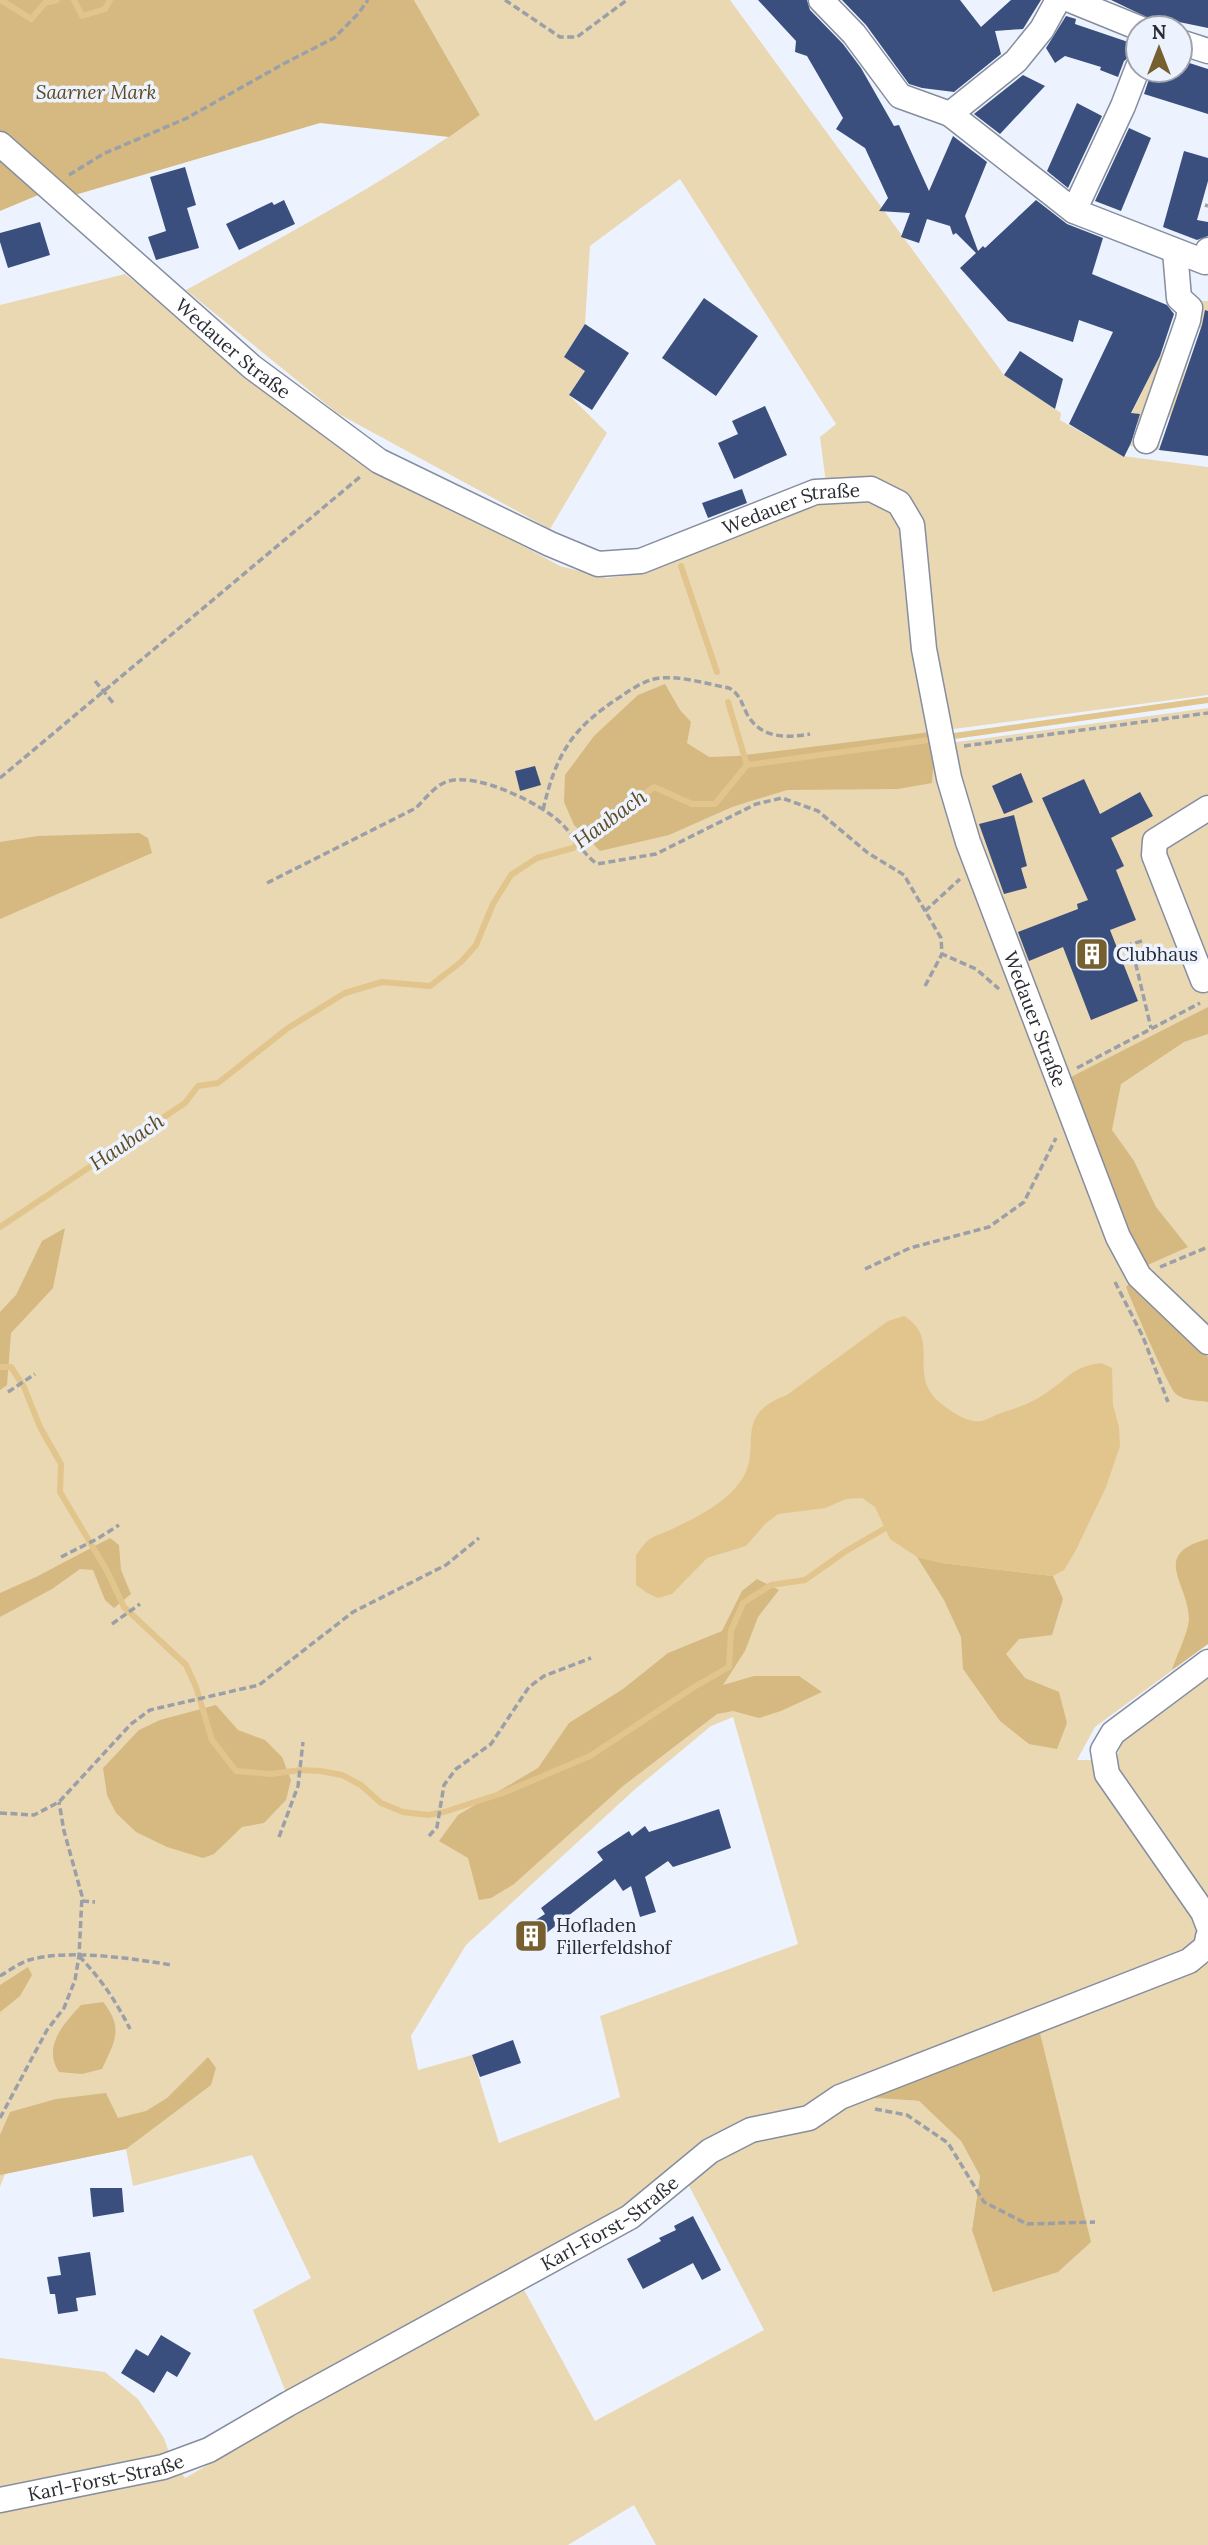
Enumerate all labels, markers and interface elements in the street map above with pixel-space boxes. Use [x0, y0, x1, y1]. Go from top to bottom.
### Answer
north arrow [1124, 14, 1194, 84]
text: N [1152, 20, 1167, 44]
park label: Saarner Mark [36, 80, 156, 104]
street label: Wedauer Straße [170, 293, 296, 404]
street label: Wedauer Straße [719, 478, 861, 540]
water label: Haubach [568, 783, 652, 854]
building icon: Clubhaus [1073, 935, 1111, 973]
place label: Clubhaus [1116, 942, 1198, 966]
street label: Wedauer Straße [999, 948, 1072, 1090]
water label: Haubach [84, 1107, 169, 1176]
place label: Hofladen Fillerfeldshof [556, 1913, 673, 1959]
building icon: Hofladen Fillerfeldshof [512, 1917, 550, 1955]
street label: Karl-Forst-Straße [536, 2170, 683, 2276]
street label: Karl-Forst-Straße [26, 2448, 187, 2506]

